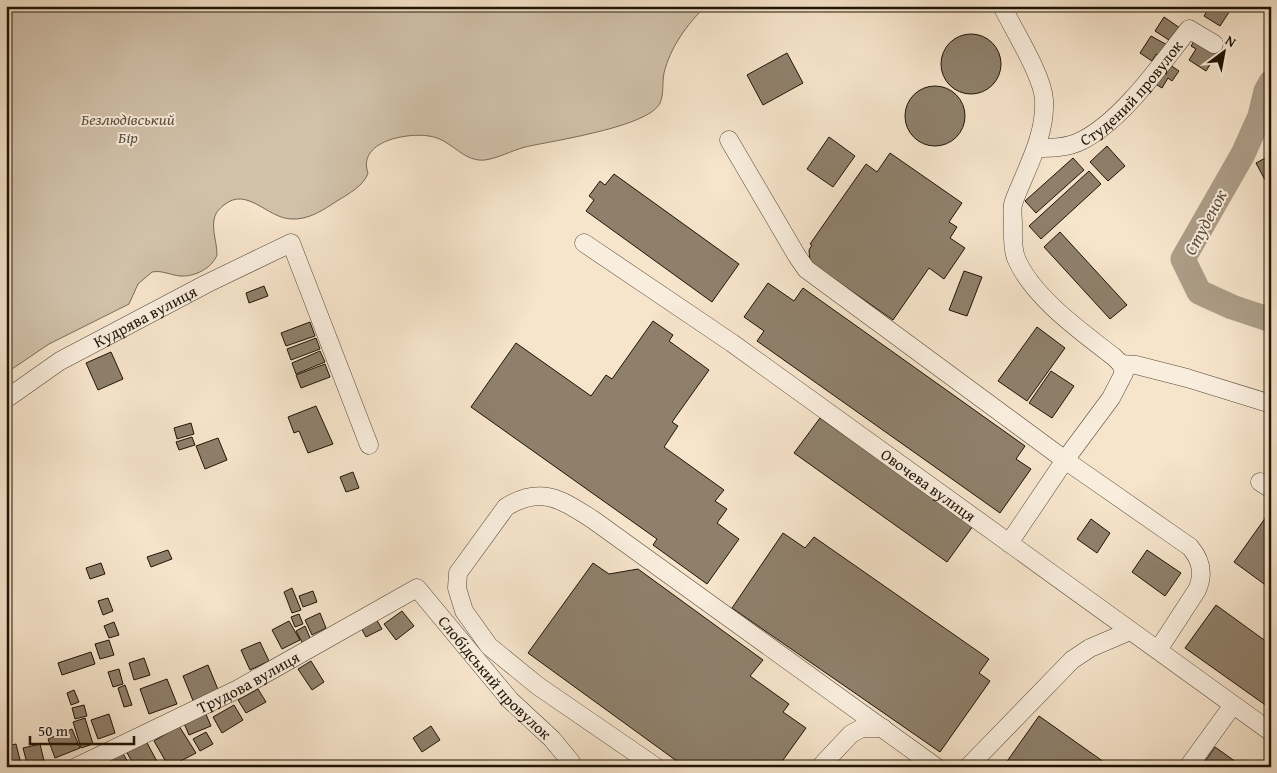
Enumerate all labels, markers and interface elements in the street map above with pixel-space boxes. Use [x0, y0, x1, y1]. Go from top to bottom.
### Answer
north arrow [1200, 28, 1250, 78]
text: N [1222, 30, 1241, 52]
street label: Студений провулок [1075, 34, 1189, 152]
park label: Безлюдівський Бір [81, 107, 175, 149]
water label: Студенок [1176, 184, 1234, 260]
street label: Кудрява вулиця [89, 279, 201, 353]
street label: Овочева вулиця [876, 442, 981, 527]
street label: Слобідський провулок [433, 610, 557, 745]
street label: Трудова вулиця [193, 645, 304, 719]
scale bar [30, 713, 134, 745]
text: 50 m [38, 720, 69, 741]

